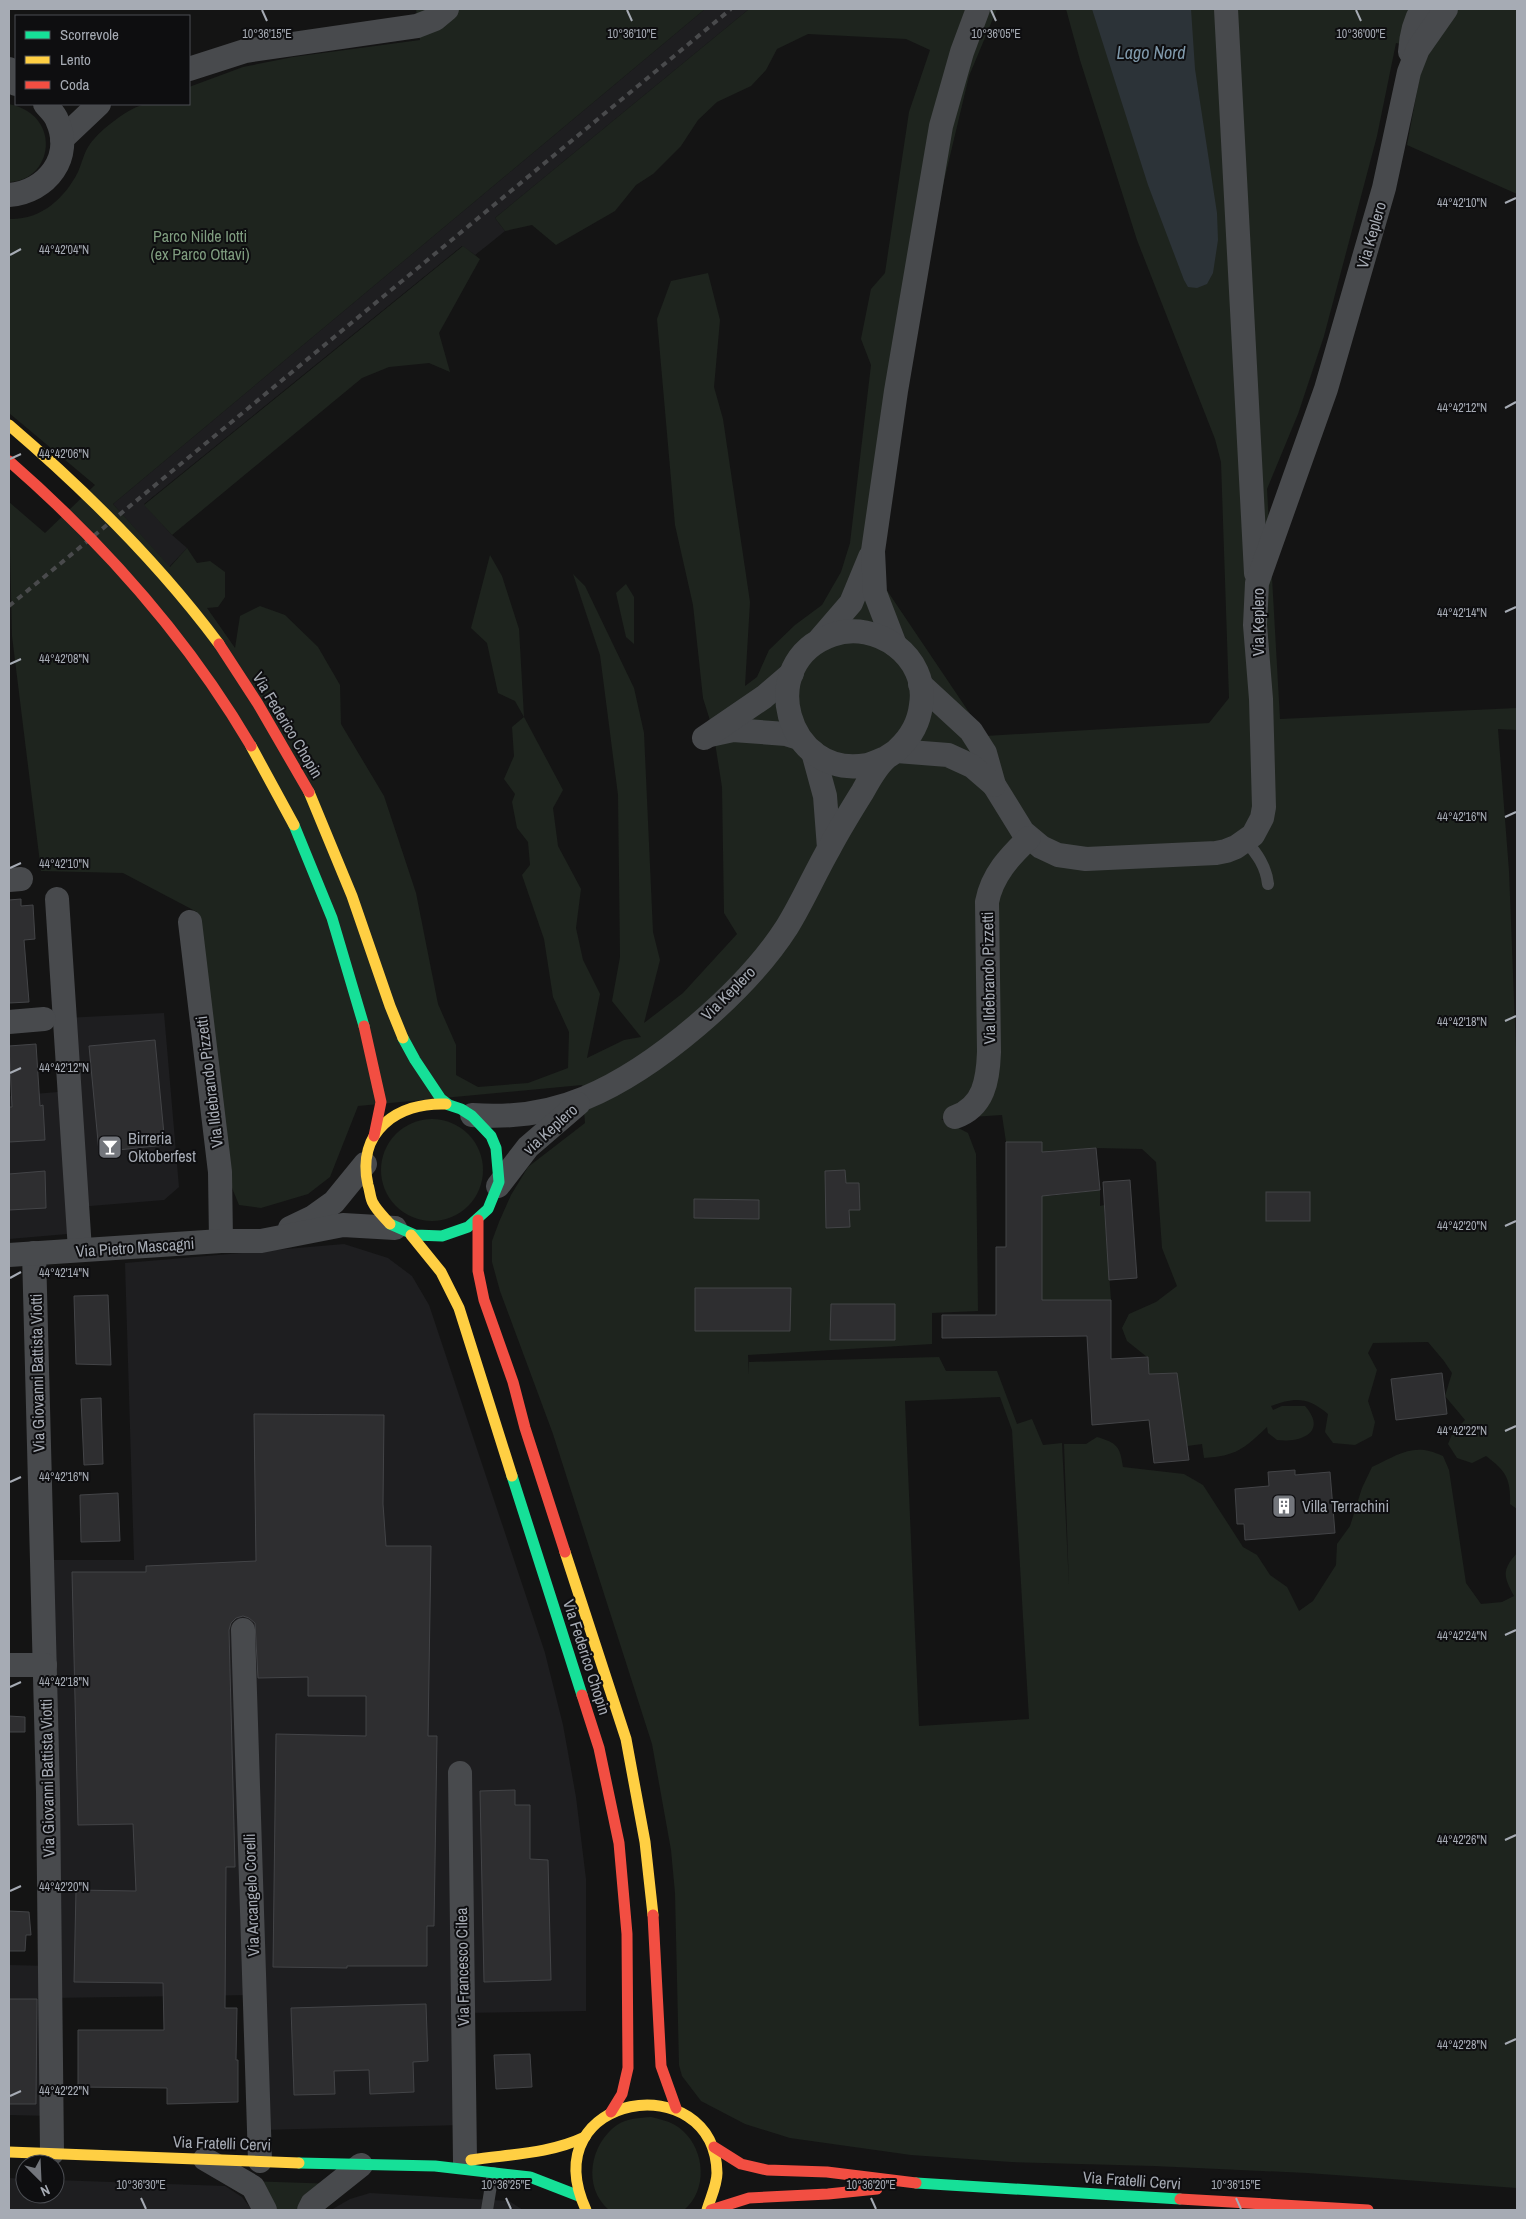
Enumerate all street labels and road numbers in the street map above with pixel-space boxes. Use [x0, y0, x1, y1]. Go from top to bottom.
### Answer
street label: Via Keplero [1351, 199, 1391, 271]
street label: Via Keplero [1247, 588, 1269, 656]
street label: Via Federico Chopin [248, 668, 328, 782]
street label: Via Ildebrando Pizzetti [976, 912, 1000, 1044]
street label: Via Keplero [696, 961, 760, 1025]
street label: Via Ildebrando Pizzetti [190, 1015, 228, 1149]
street label: via Keplero [518, 1099, 582, 1159]
street label: Via Pietro Mascagni [75, 1232, 195, 1262]
street label: Via Giovanni Battista Viotti [25, 1294, 49, 1452]
street label: Via Federico Chopin [558, 1596, 616, 1718]
street label: Via Giovanni Battista Viotti [35, 1699, 59, 1857]
street label: Via Arcangelo Corelli [238, 1833, 264, 1957]
street label: Via Francesco Cilea [450, 1907, 474, 2027]
street label: Via Fratelli Cervi [173, 2130, 271, 2156]
street label: Via Fratelli Cervi [1082, 2166, 1182, 2194]

